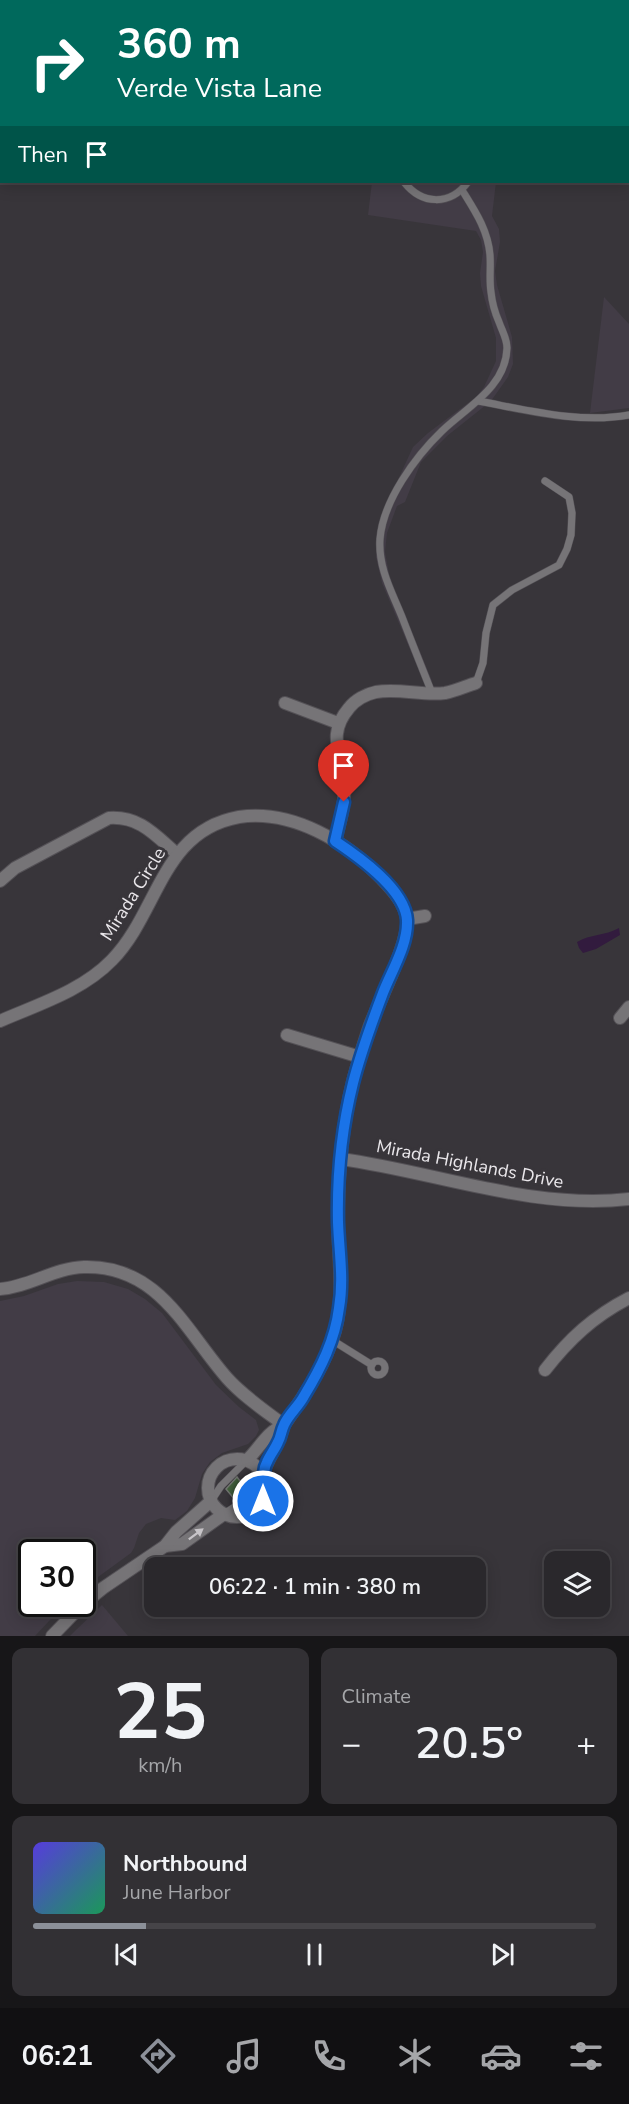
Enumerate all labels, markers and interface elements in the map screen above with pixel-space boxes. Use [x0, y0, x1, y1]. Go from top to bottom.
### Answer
text: 360 m [117, 16, 241, 73]
icon: right [18, 24, 96, 102]
text: Verde Vista Lane [117, 70, 322, 107]
icon: arrive [80, 138, 113, 171]
text: Then [18, 140, 68, 170]
pin [318, 740, 369, 802]
icon: arrive [327, 749, 360, 782]
street label: Mirada Circle [95, 843, 171, 945]
street label: Mirada Highlands Drive [374, 1134, 566, 1194]
position arrow [231, 1469, 295, 1533]
one-way arrow [188, 1527, 204, 1540]
speed limit sign: 30 [18, 1539, 96, 1617]
map controls [544, 1551, 610, 1617]
button: layers [544, 1551, 610, 1617]
text: 06:22 · 1 min · 380 m [209, 1572, 421, 1602]
text: 25 [113, 1659, 207, 1766]
text: Climate [342, 1683, 411, 1710]
text: 20.5° [414, 1713, 523, 1774]
text: − [342, 1722, 361, 1767]
text: + [576, 1722, 596, 1767]
text: km/h [138, 1752, 182, 1779]
text: Northbound [123, 1849, 247, 1879]
text: June Harbor [123, 1879, 231, 1906]
icon: previous [110, 1938, 143, 1971]
icon: pause [298, 1938, 331, 1971]
icon: next [486, 1938, 519, 1971]
icon: directions [137, 2035, 179, 2077]
icon: music [223, 2035, 265, 2077]
icon: phone [308, 2035, 350, 2077]
icon: climate [394, 2035, 436, 2077]
icon: car [480, 2035, 522, 2077]
icon: filters [565, 2035, 607, 2077]
text: 06:21 [22, 2038, 93, 2075]

